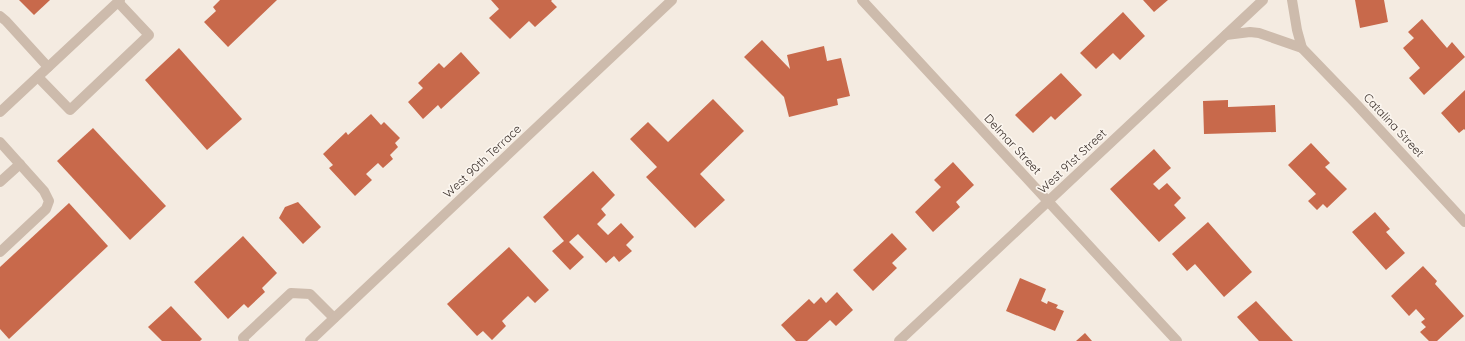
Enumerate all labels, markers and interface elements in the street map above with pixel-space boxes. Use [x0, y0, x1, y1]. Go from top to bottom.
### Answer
street label: Catalina Street [1361, 90, 1427, 160]
street label: Delmar Street [981, 111, 1045, 177]
street label: West 90th Terrace [440, 121, 524, 201]
street label: West 91st Street [1035, 125, 1109, 197]

